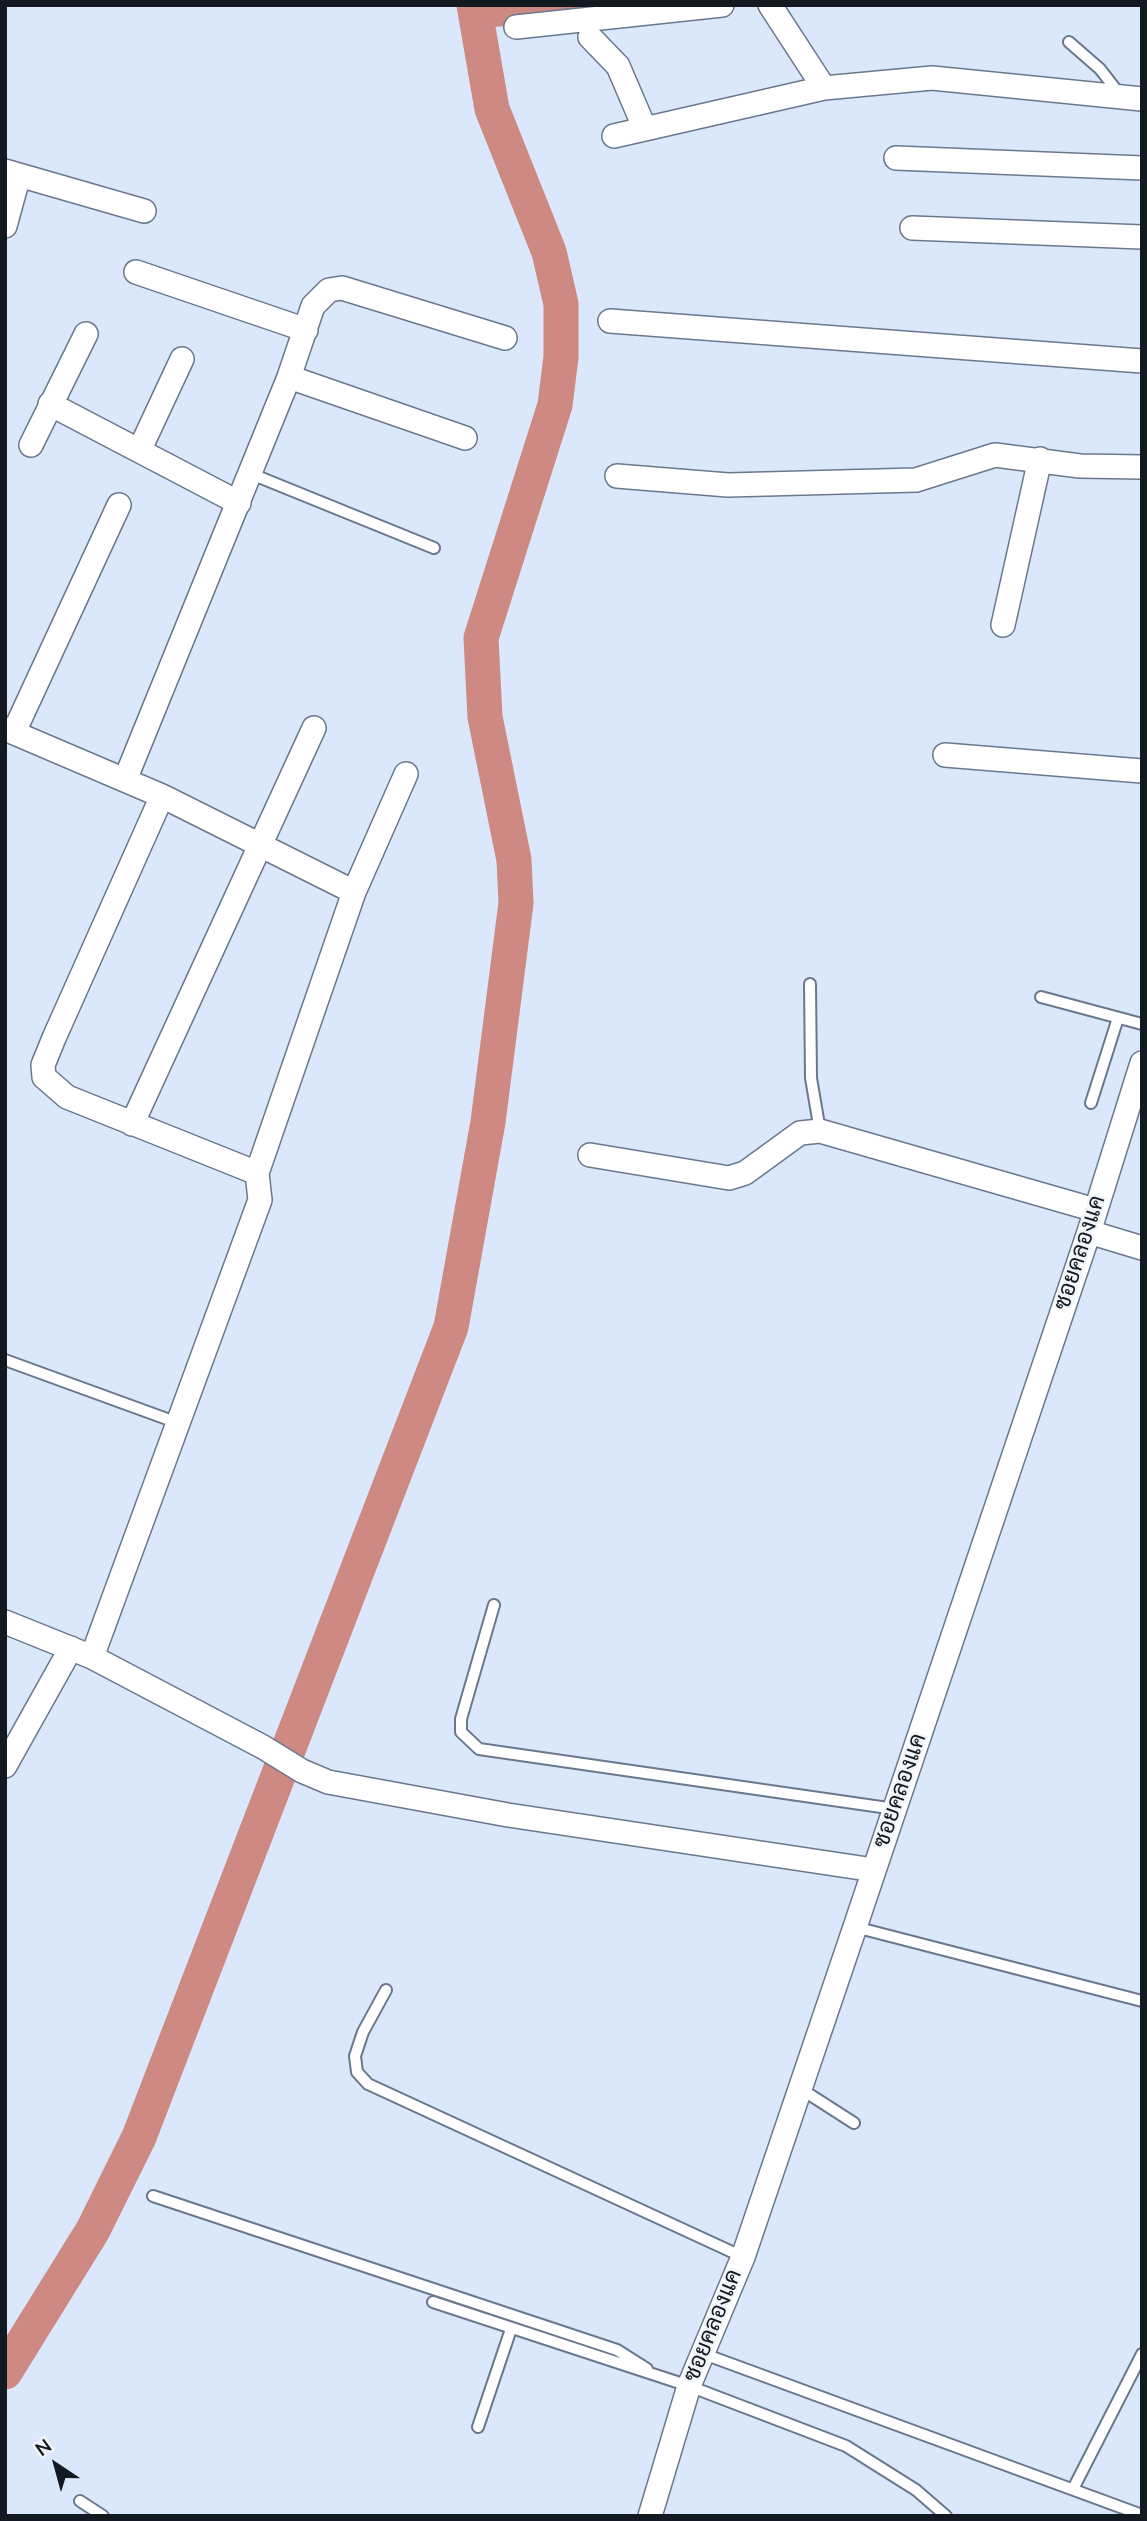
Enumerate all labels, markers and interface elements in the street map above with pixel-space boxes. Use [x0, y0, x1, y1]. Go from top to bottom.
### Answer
street label: ซอยคลองแค [1049, 1192, 1113, 1314]
street label: ซอยคลองแค [869, 1730, 933, 1852]
street label: ซอยคลองแค [679, 2266, 749, 2386]
north arrow [21, 2430, 91, 2500]
text: N [30, 2433, 57, 2463]

